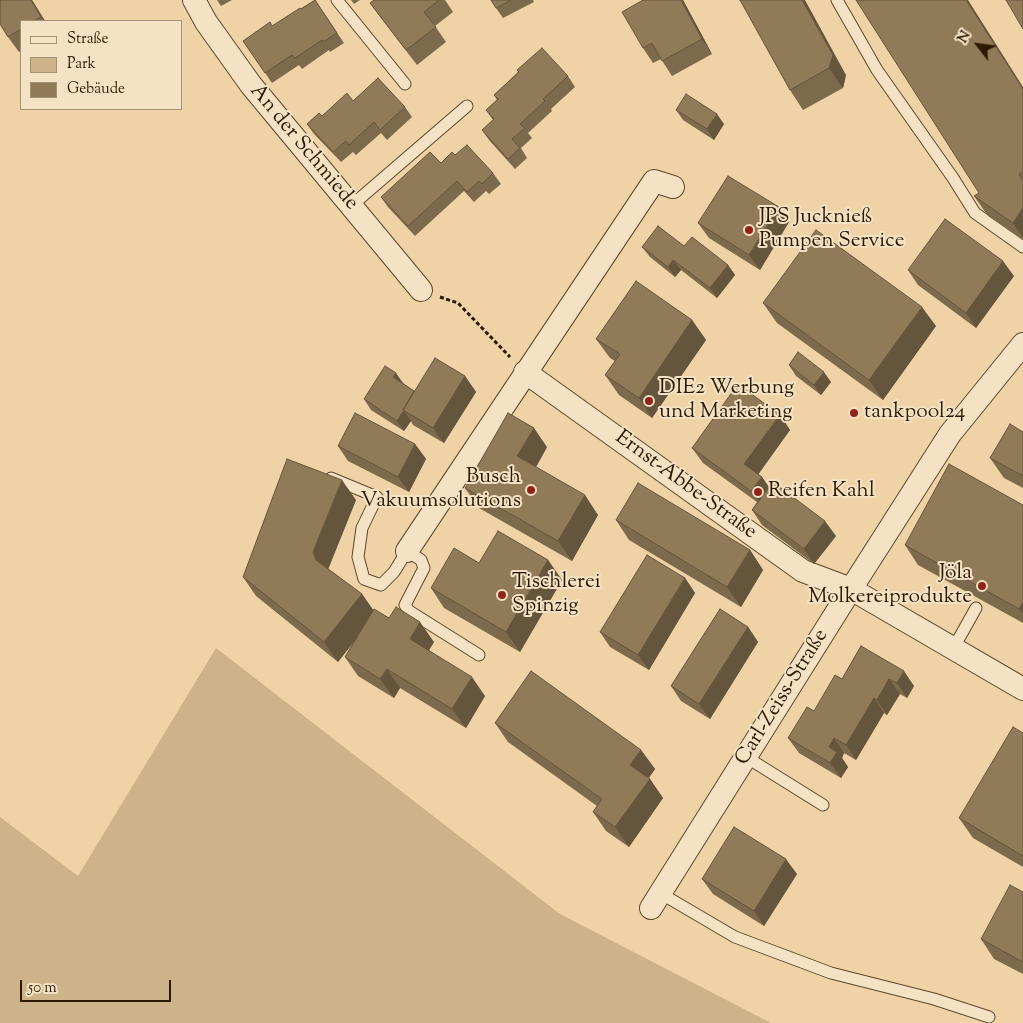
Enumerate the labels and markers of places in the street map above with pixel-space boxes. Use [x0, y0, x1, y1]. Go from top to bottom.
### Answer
place label: JPS Jucknieß Pumpen Service [759, 205, 904, 255]
marker: JPS Jucknieß Pumpen Service [743, 224, 755, 236]
place label: DIE2 Werbung und Marketing [659, 376, 794, 426]
marker: DIE2 Werbung und Marketing [643, 395, 655, 407]
place label: tankpool24 [864, 400, 965, 426]
marker: tankpool24 [848, 407, 860, 419]
place label: Busch Vakuumsolutions [360, 465, 521, 515]
place label: Reifen Kahl [768, 479, 875, 505]
marker: Busch Vakuumsolutions [525, 484, 537, 496]
marker: Reifen Kahl [752, 486, 764, 498]
place label: Jöla Molkereiprodukte [808, 561, 972, 611]
place label: Tischlerei Spinzig [512, 570, 601, 620]
marker: Jöla Molkereiprodukte [976, 580, 988, 592]
marker: Tischlerei Spinzig [496, 589, 508, 601]

